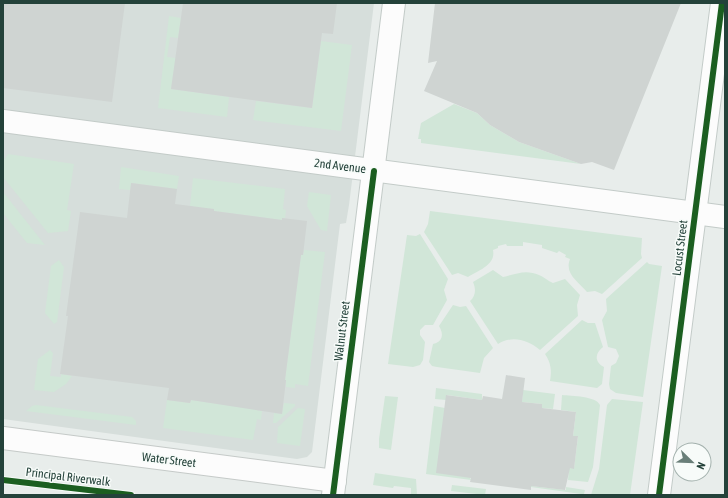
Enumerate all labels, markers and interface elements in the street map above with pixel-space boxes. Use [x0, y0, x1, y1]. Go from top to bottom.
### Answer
street label: 2nd Avenue [313, 156, 367, 176]
street label: Locust Street [670, 219, 690, 277]
street label: Walnut Street [331, 300, 353, 362]
north arrow [672, 442, 712, 482]
street label: Water Street [141, 450, 197, 470]
text: N [694, 461, 708, 471]
street label: Principal Riverwalk [25, 465, 112, 489]

